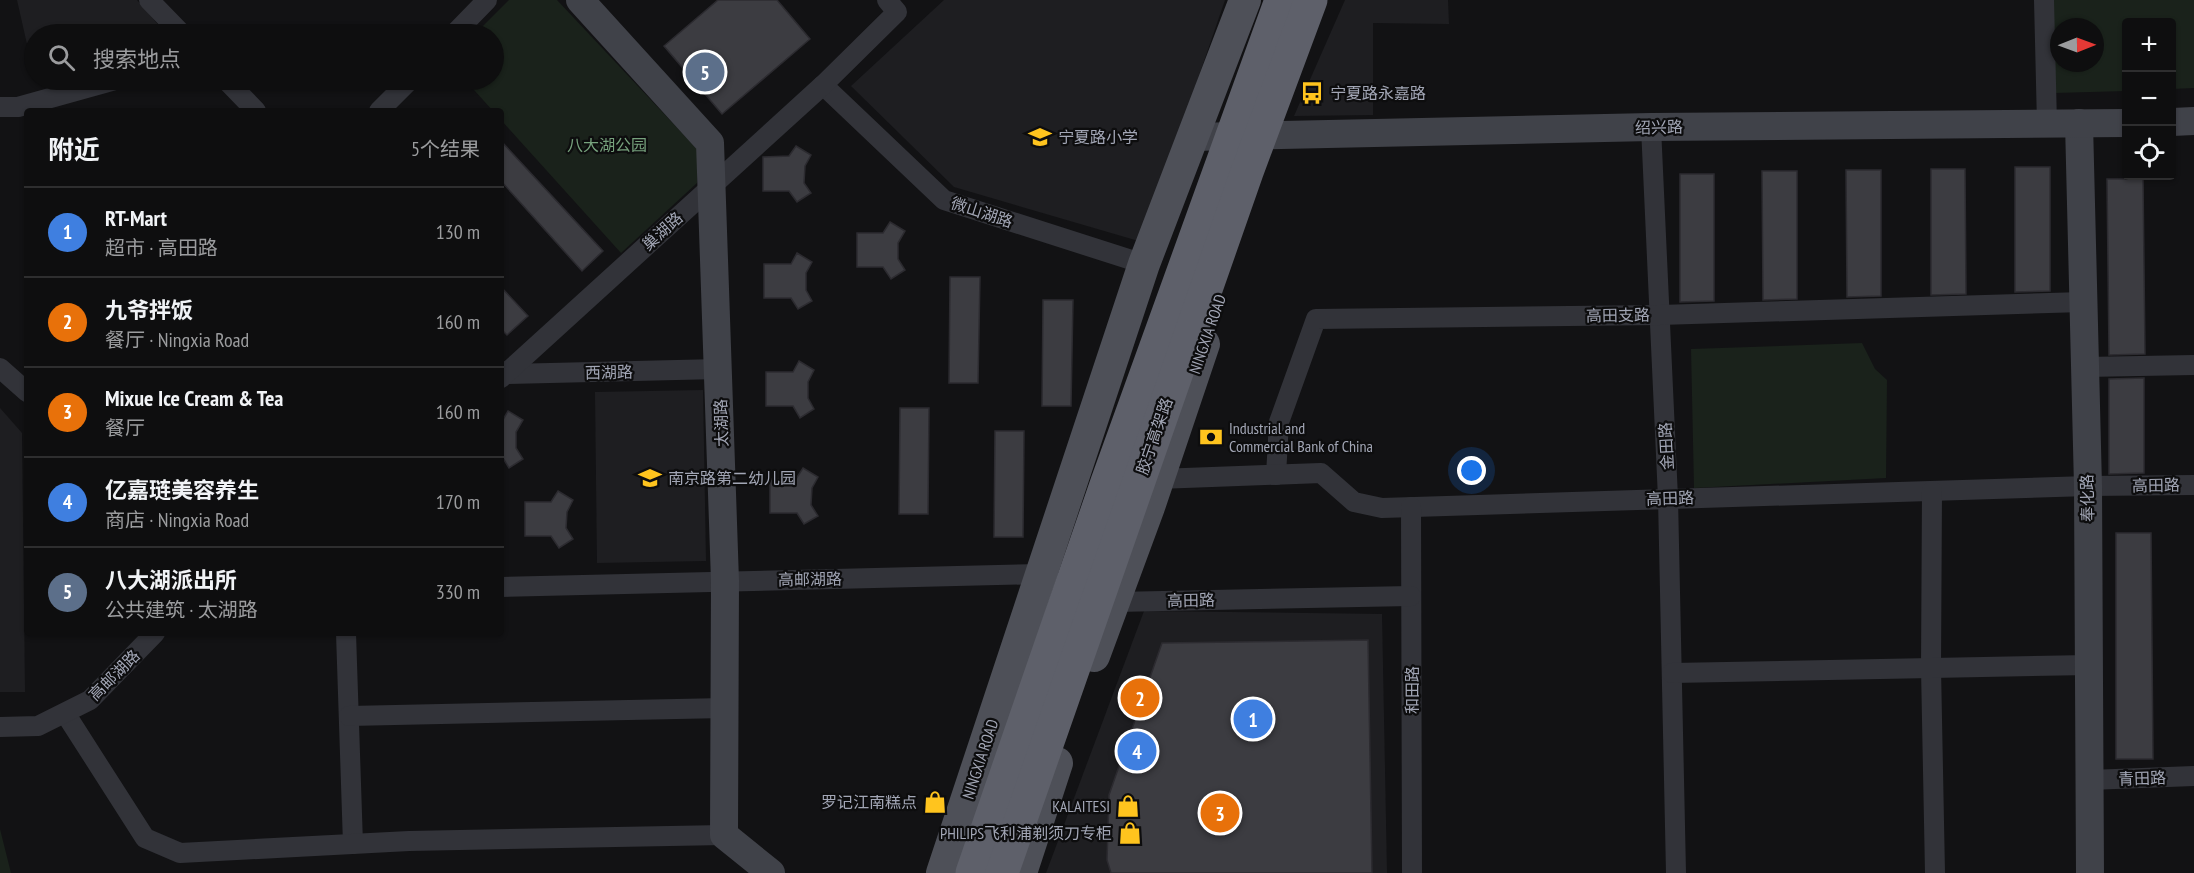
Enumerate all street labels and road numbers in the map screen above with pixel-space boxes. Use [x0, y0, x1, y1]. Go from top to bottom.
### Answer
street label: 绍兴路 [1635, 117, 1683, 137]
street label: 微山湖路 [948, 193, 1016, 231]
street label: 巢湖路 [637, 208, 687, 254]
street label: NINGXIA ROAD [1184, 292, 1230, 376]
street label: 高田支路 [1586, 304, 1650, 326]
street label: 西湖路 [585, 362, 633, 382]
street label: 胶宁高架路 [1132, 395, 1176, 477]
street label: 太湖路 [710, 399, 732, 447]
street label: 金田路 [1655, 422, 1677, 470]
street label: 奉化路 [2077, 474, 2097, 522]
street label: 高田路 [2132, 475, 2180, 495]
street label: 高田路 [1646, 487, 1694, 509]
street label: 高邮湖路 [778, 568, 842, 590]
street label: 高田路 [1167, 590, 1215, 610]
street label: 高邮湖路 [84, 645, 144, 705]
street label: 和田路 [1402, 666, 1422, 714]
street label: NINGXIA ROAD [958, 717, 1002, 801]
street label: 青田路 [2118, 767, 2166, 789]

